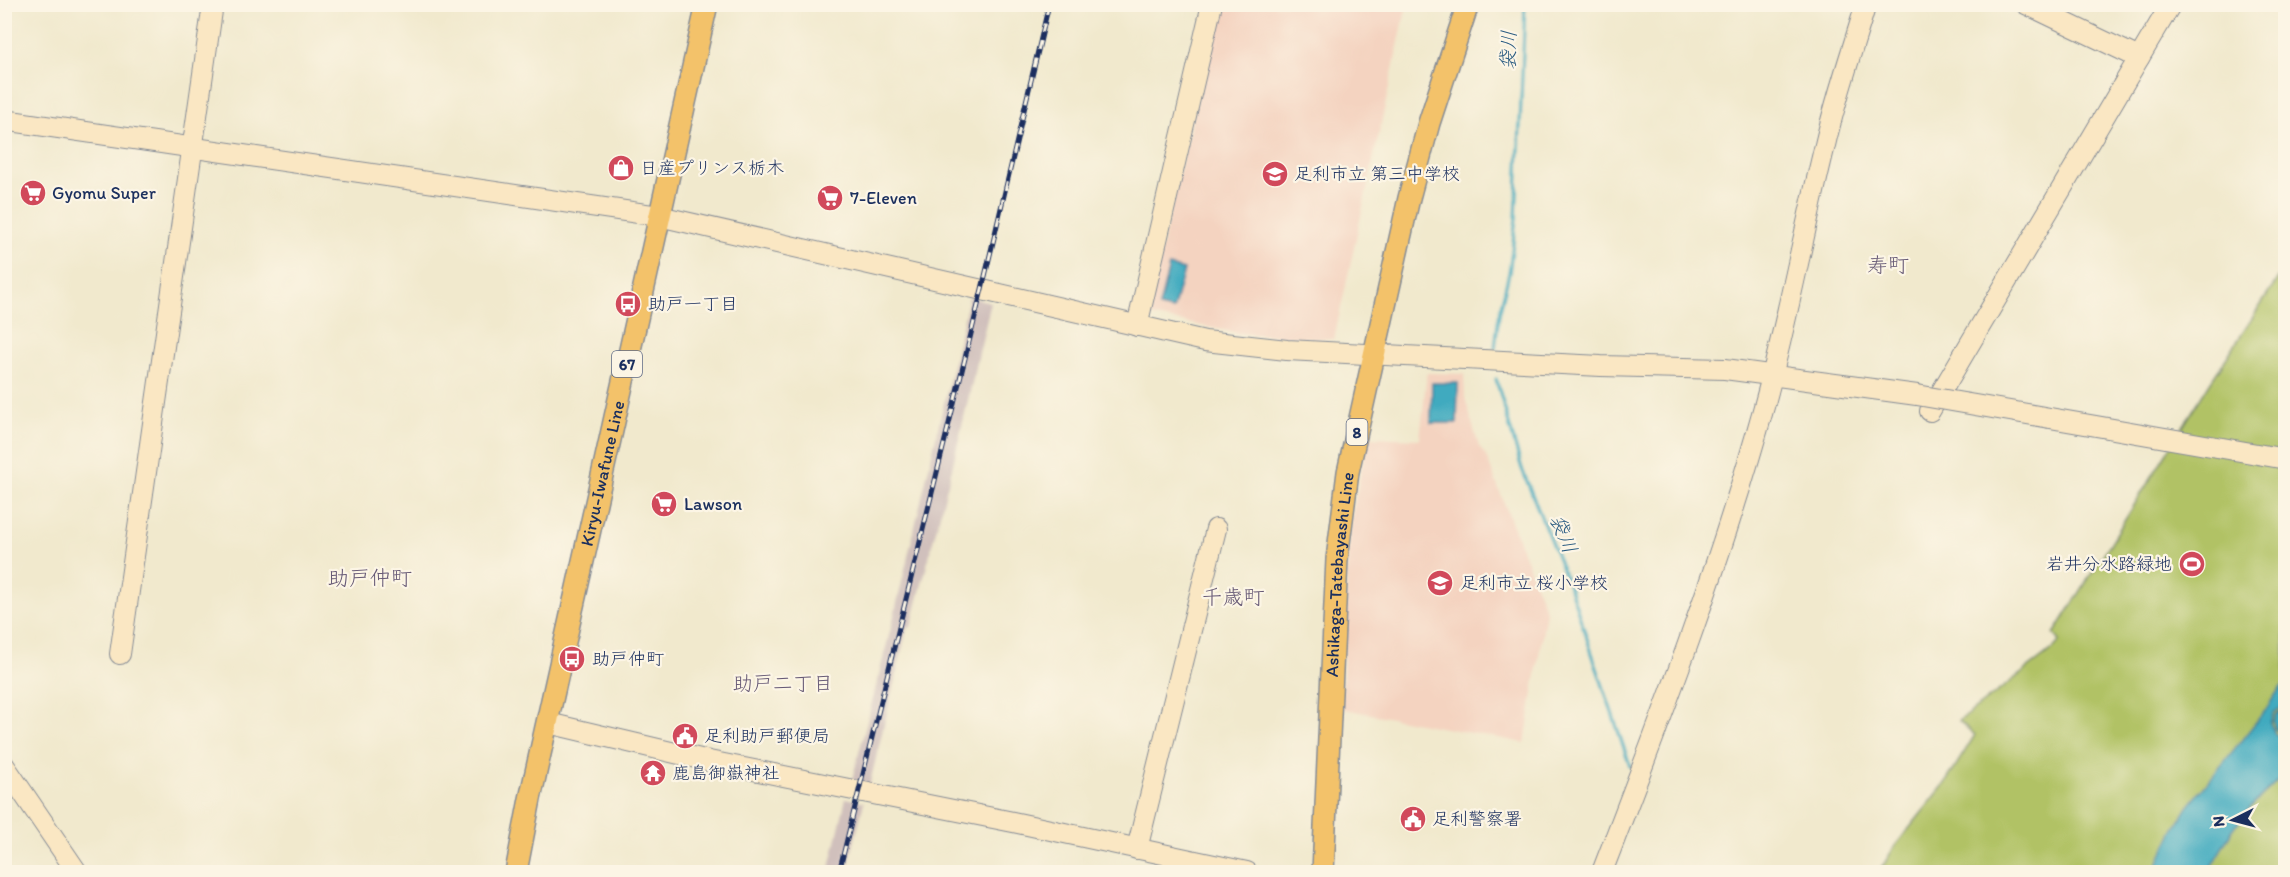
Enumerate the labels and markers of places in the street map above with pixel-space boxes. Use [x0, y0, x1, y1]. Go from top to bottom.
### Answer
shop icon: 日産プリンス栃木 [606, 153, 636, 183]
place label: 日産プリンス栃木 [640, 157, 784, 179]
school or university icon: 足利市立 第三中学校 [1260, 159, 1290, 189]
place label: 足利市立 第三中学校 [1294, 163, 1460, 185]
supermarket icon: Gyomu Super [18, 178, 48, 208]
place label: Gyomu Super [52, 182, 157, 204]
supermarket icon: 7-Eleven [815, 183, 845, 213]
place label: 7-Eleven [850, 187, 917, 209]
bus stop icon: 助戸一丁目 [613, 289, 643, 319]
place label: 助戸一丁目 [648, 293, 738, 315]
supermarket icon: Lawson [649, 489, 679, 519]
place label: Lawson [684, 493, 742, 515]
sports icon: 岩井分水路緑地 [2177, 549, 2207, 579]
place label: 岩井分水路緑地 [2046, 553, 2172, 575]
school or university icon: 足利市立 桜小学校 [1425, 568, 1455, 598]
place label: 足利市立 桜小学校 [1460, 572, 1608, 594]
bus stop icon: 助戸仲町 [557, 644, 587, 674]
place label: 助戸仲町 [592, 648, 664, 670]
public building icon: 足利助戸郵便局 [670, 721, 700, 751]
place label: 足利助戸郵便局 [704, 725, 830, 747]
temple icon: 鹿島御嶽神社 [638, 758, 668, 788]
place label: 鹿島御嶽神社 [672, 762, 780, 784]
public building icon: 足利警察署 [1398, 804, 1428, 834]
place label: 足利警察署 [1432, 808, 1522, 830]

